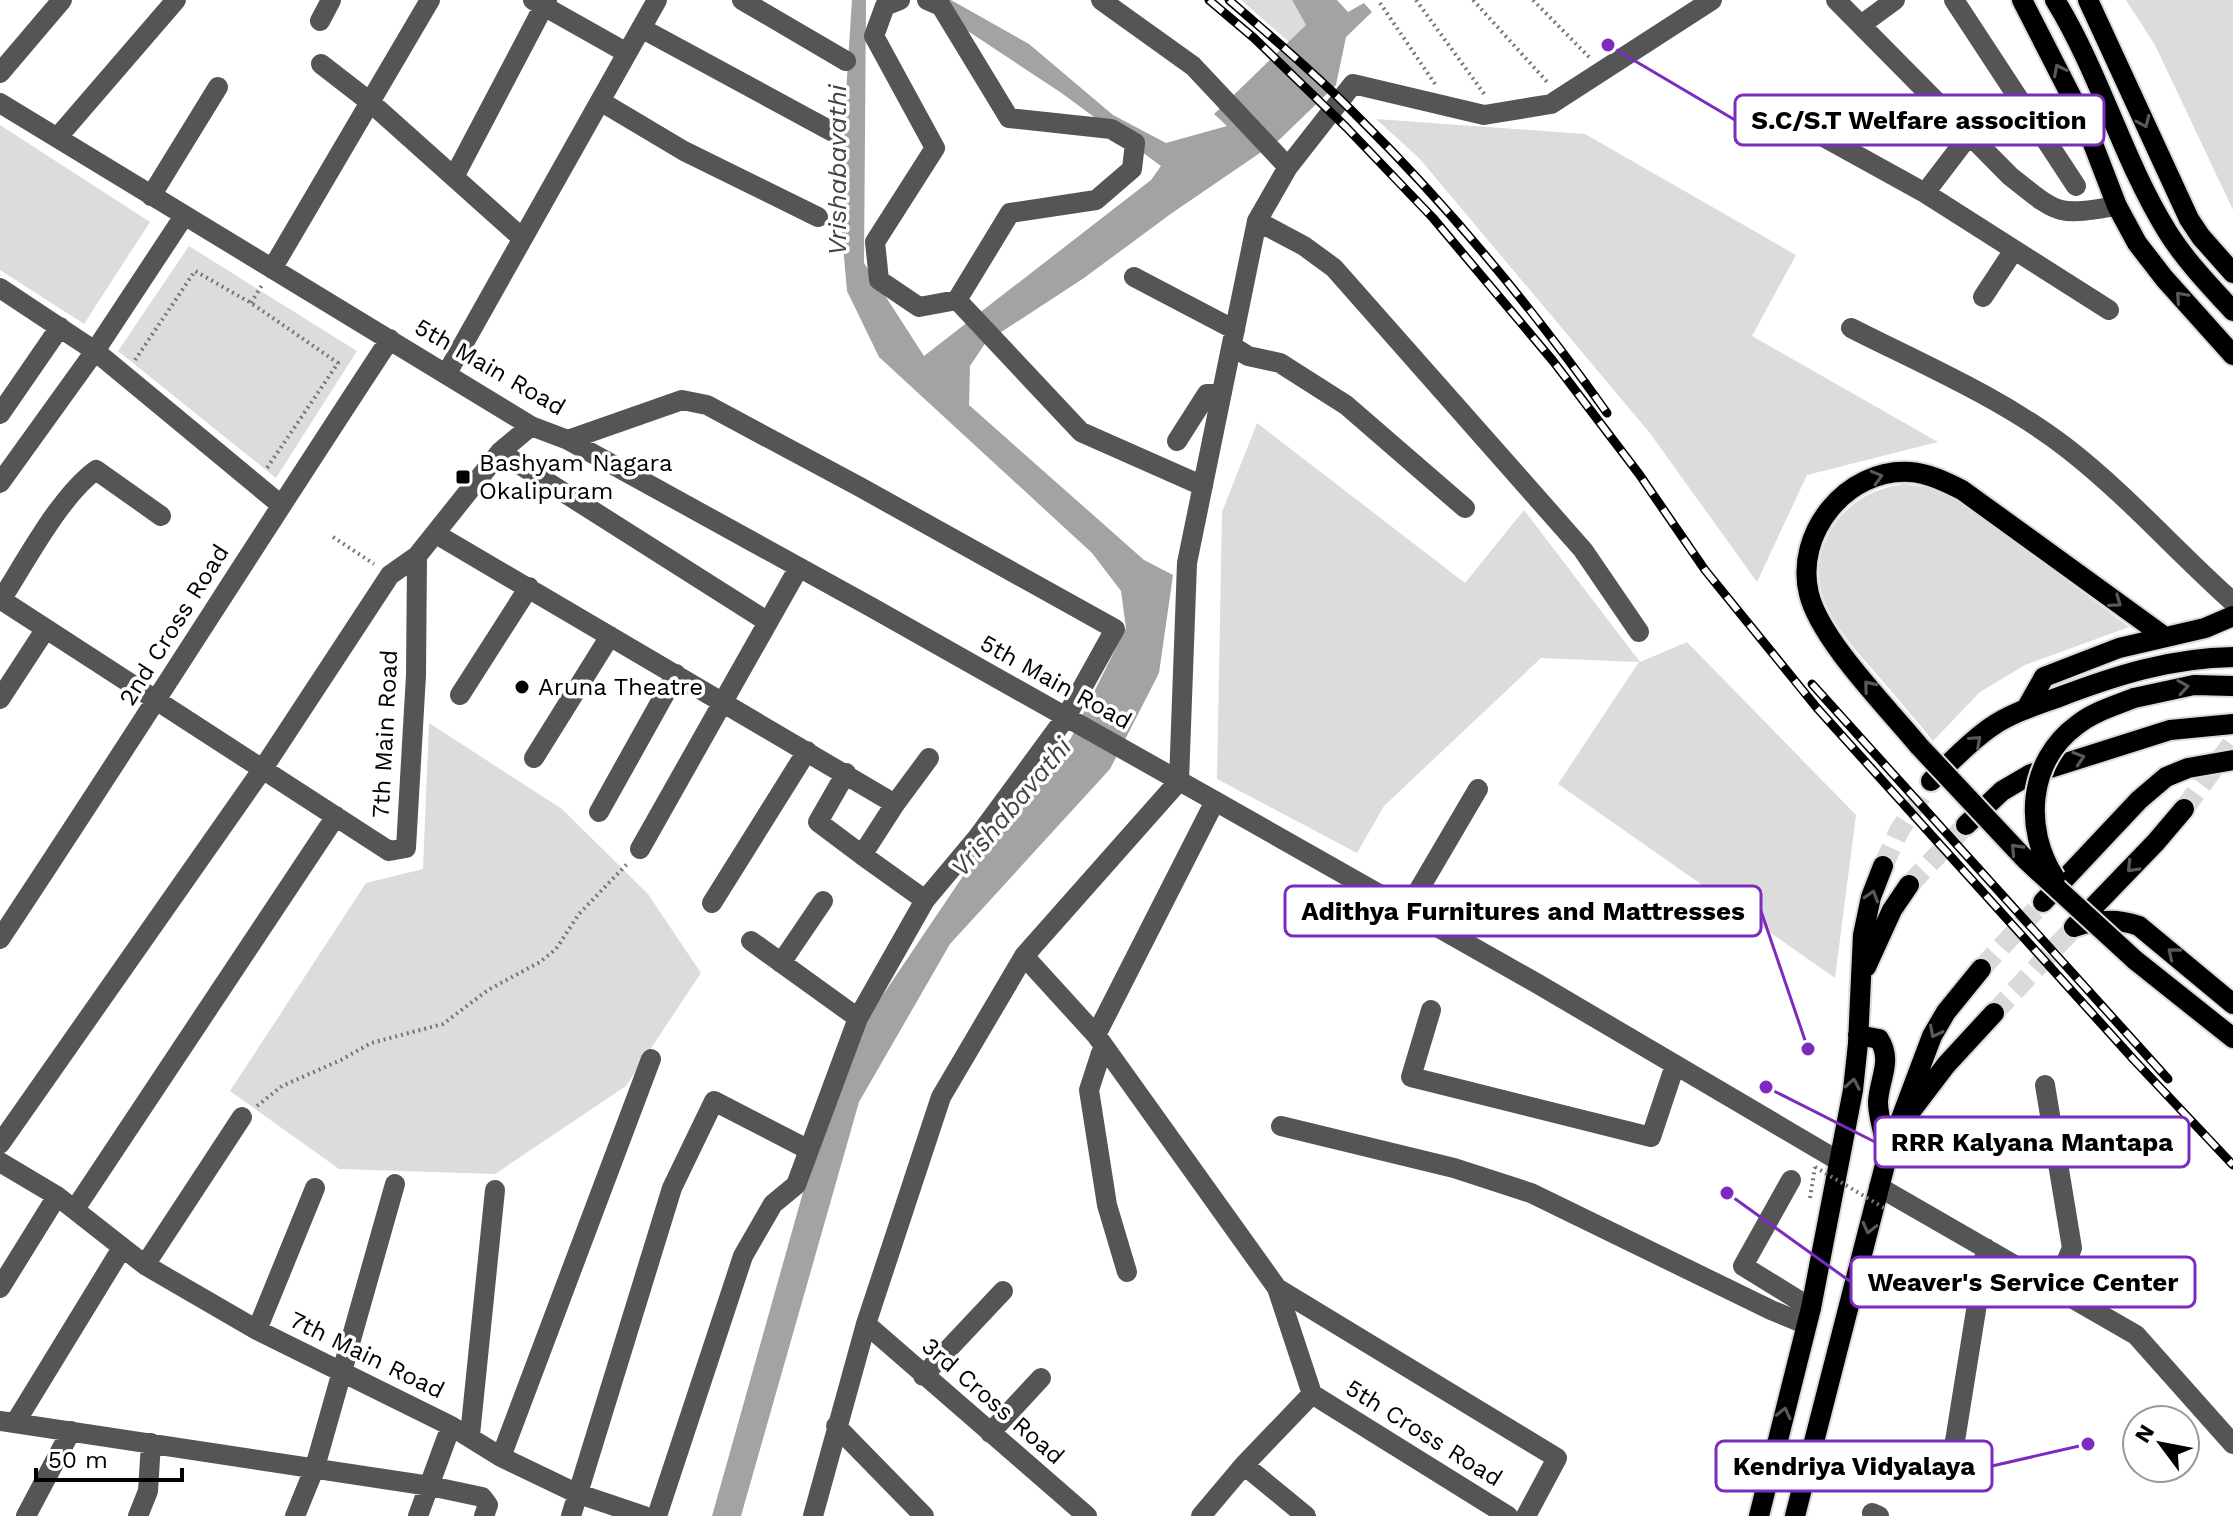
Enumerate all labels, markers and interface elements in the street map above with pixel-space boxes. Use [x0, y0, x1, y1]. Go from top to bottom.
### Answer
one-way arrow [2053, 64, 2069, 79]
water label: Vrishabavathi [822, 83, 852, 256]
callout: S.C/S.T Welfare assocition [1735, 95, 2104, 145]
text: S.C/S.T Welfare assocition [1751, 105, 2087, 135]
one-way arrow [2135, 113, 2151, 128]
one-way arrow [2176, 292, 2191, 307]
street label: 5th Main Road [410, 313, 570, 421]
place label: Bashyam Nagara Okalipuram [479, 449, 673, 505]
marker: Bashyam Nagara Okalipuram [454, 468, 472, 486]
one-way arrow [1870, 470, 1883, 486]
street label: 2nd Cross Road [113, 539, 235, 711]
one-way arrow [2107, 592, 2122, 607]
street label: 5th Main Road [975, 629, 1137, 735]
street label: 7th Main Road [367, 649, 403, 819]
place label: Aruna Theatre [538, 673, 703, 701]
marker: Aruna Theatre [513, 678, 531, 696]
one-way arrow [1865, 680, 1879, 695]
one-way arrow [2176, 680, 2190, 697]
water label: Vrishabavathi [944, 731, 1078, 882]
one-way arrow [1966, 736, 1981, 750]
one-way arrow [2072, 751, 2086, 767]
one-way arrow [2012, 844, 2026, 859]
one-way arrow [2127, 858, 2141, 872]
callout: Adithya Furnitures and Mattresses [1285, 886, 1761, 936]
one-way arrow [1863, 889, 1879, 903]
text: Adithya Furnitures and Mattresses [1301, 896, 1745, 926]
one-way arrow [2168, 949, 2183, 963]
one-way arrow [1930, 1023, 1945, 1038]
one-way arrow [1844, 1077, 1861, 1091]
callout: RRR Kalyana Mantapa [1875, 1117, 2189, 1167]
text: RRR Kalyana Mantapa [1891, 1127, 2173, 1157]
one-way arrow [1861, 1221, 1878, 1235]
callout: Weaver's Service Center [1851, 1257, 2195, 1307]
text: Weaver's Service Center [1867, 1267, 2179, 1297]
street label: 7th Main Road [285, 1305, 449, 1405]
street label: 3rd Cross Road [916, 1332, 1070, 1470]
street label: 5th Cross Road [1341, 1374, 1507, 1492]
north arrow [2121, 1404, 2201, 1484]
one-way arrow [1775, 1407, 1792, 1420]
text: N [2130, 1420, 2159, 1447]
scale bar [36, 1432, 182, 1482]
callout: Kendriya Vidyalaya [1716, 1441, 1992, 1491]
text: 50 m [48, 1446, 108, 1474]
text: Kendriya Vidyalaya [1733, 1451, 1975, 1481]

